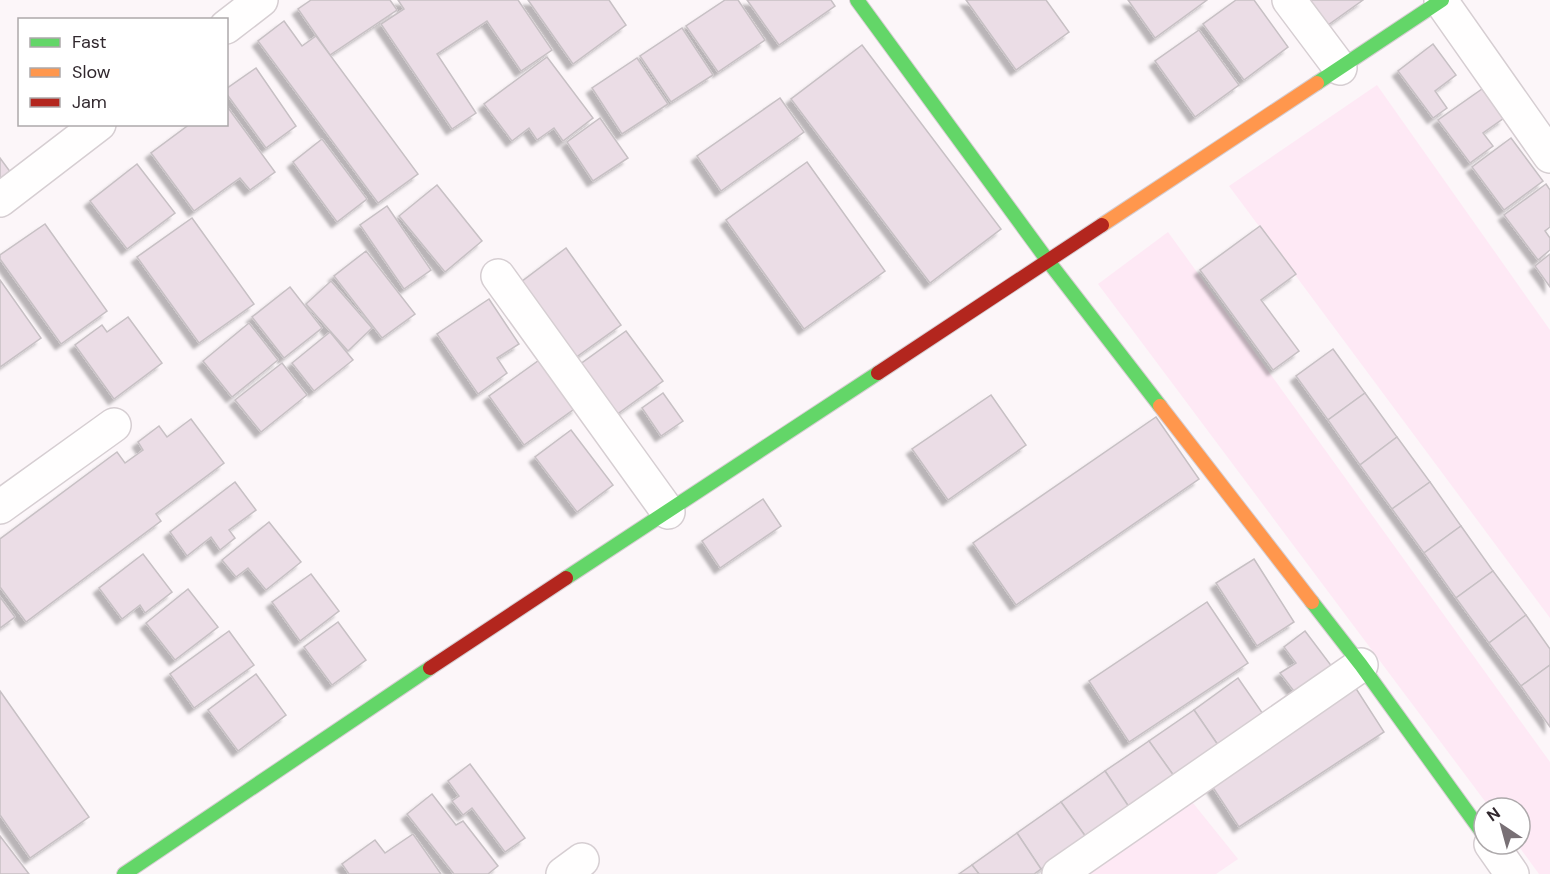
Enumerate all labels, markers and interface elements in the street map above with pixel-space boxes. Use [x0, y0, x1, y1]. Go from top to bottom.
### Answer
legend [18, 18, 228, 126]
text: Fast [72, 30, 107, 54]
text: Slow [72, 60, 111, 84]
text: Jam [72, 90, 107, 114]
north arrow [1472, 796, 1532, 856]
text: N [1483, 802, 1504, 826]

